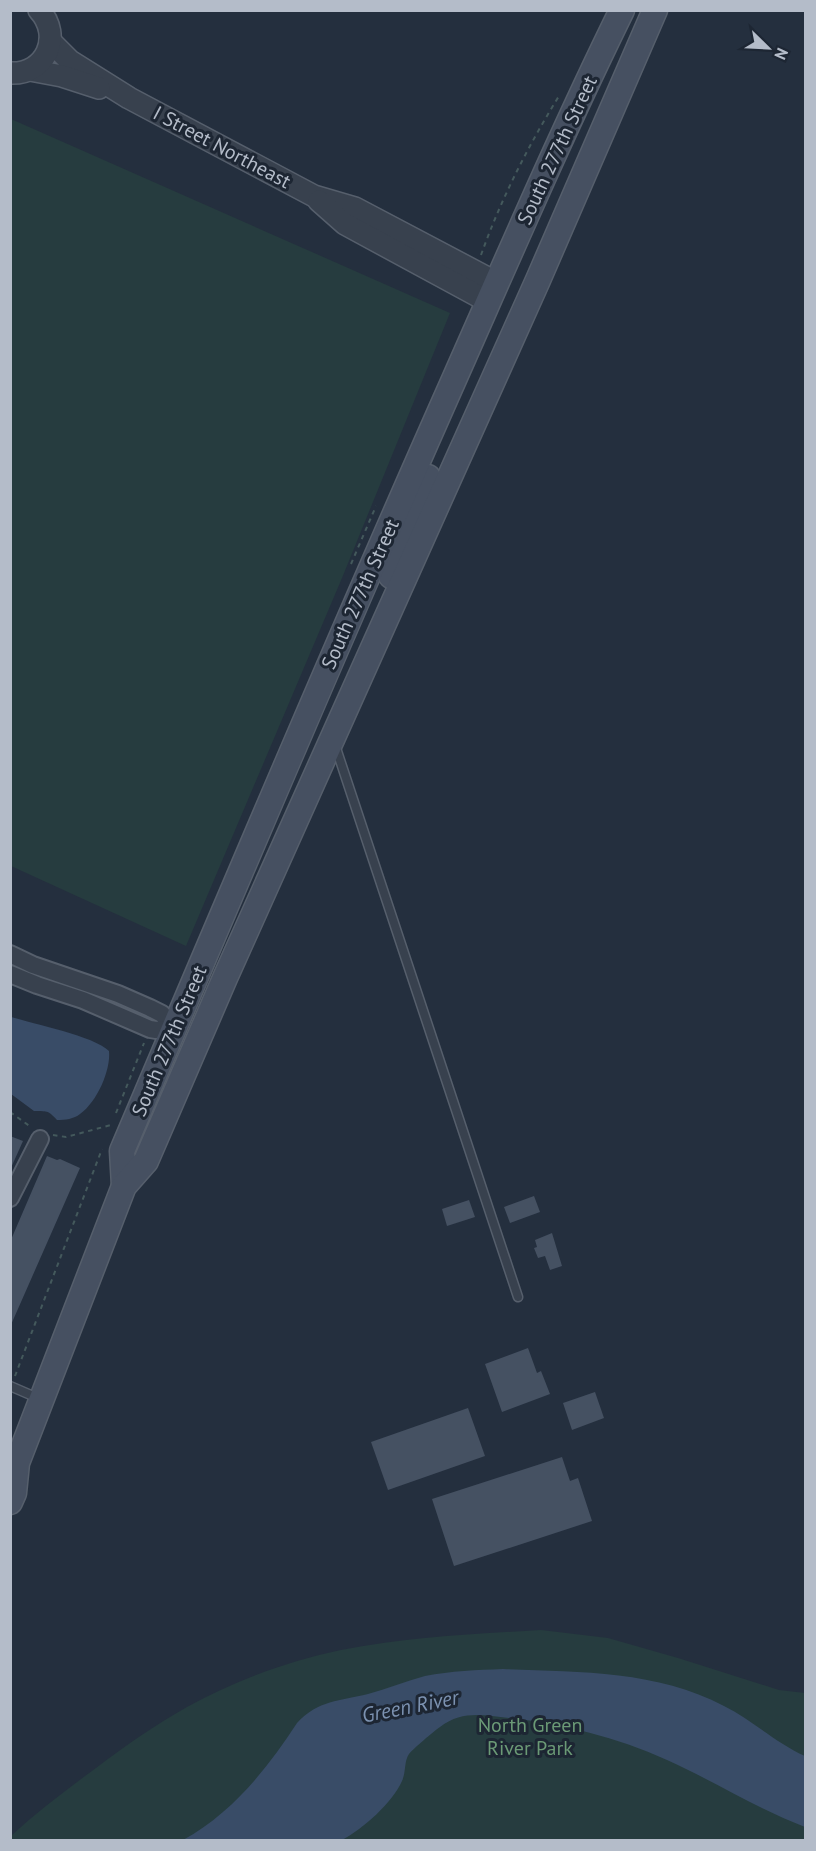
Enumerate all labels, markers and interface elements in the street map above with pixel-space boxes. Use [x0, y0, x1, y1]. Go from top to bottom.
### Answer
north arrow [738, 18, 798, 78]
text: N [770, 45, 793, 63]
street label: South 277th Street [511, 71, 603, 229]
street label: I Street Northeast [149, 100, 295, 194]
street label: South 277th Street [315, 515, 405, 673]
street label: South 277th Street [125, 961, 213, 1120]
water label: Green River [359, 1683, 463, 1729]
park label: North Green River Park [478, 1712, 582, 1761]

